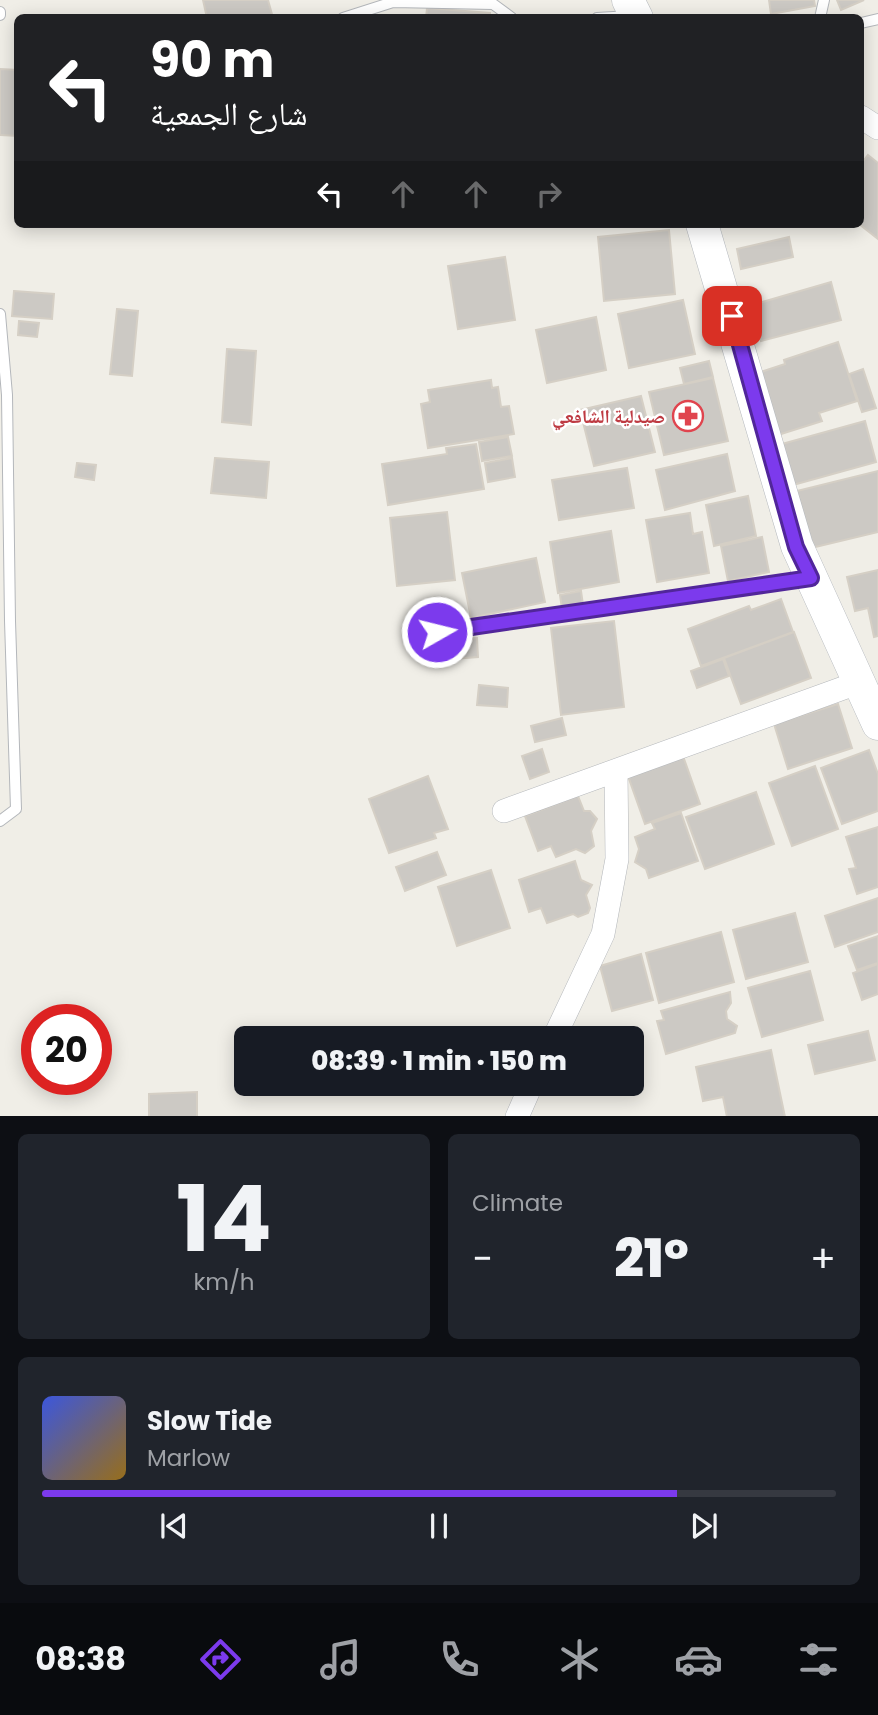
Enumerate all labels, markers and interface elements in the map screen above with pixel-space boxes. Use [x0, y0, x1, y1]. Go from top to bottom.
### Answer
text: 90 m [150, 26, 274, 94]
icon: left [35, 42, 126, 133]
text: شارع الجمعية [150, 91, 308, 136]
icon: left [311, 175, 349, 213]
icon: ahead [384, 175, 422, 213]
icon: ahead [457, 175, 495, 213]
icon: right [530, 175, 568, 213]
pin [702, 286, 762, 346]
icon: arrive [713, 297, 751, 335]
pharmacy icon: صيدلية الشافعي [671, 399, 705, 433]
place label: صيدلية الشافعي [552, 403, 665, 431]
position arrow [400, 595, 474, 669]
speed limit sign: 20 [21, 1004, 112, 1095]
text: 08:39 · 1 min · 150 m [311, 1043, 567, 1079]
text: 14 [176, 1155, 272, 1283]
text: Climate [472, 1187, 563, 1219]
text: 21° [614, 1222, 689, 1295]
text: − [472, 1232, 493, 1285]
text: + [810, 1232, 836, 1285]
text: km/h [193, 1266, 255, 1298]
text: Slow Tide [147, 1403, 272, 1439]
text: Marlow [147, 1442, 230, 1474]
icon: previous [155, 1507, 193, 1545]
icon: pause [420, 1507, 458, 1545]
icon: next [685, 1507, 723, 1545]
icon: directions [196, 1635, 245, 1684]
icon: music [316, 1635, 365, 1684]
icon: phone [435, 1635, 484, 1684]
icon: climate [555, 1635, 604, 1684]
icon: car [674, 1635, 723, 1684]
icon: filters [794, 1635, 843, 1684]
text: 08:38 [35, 1636, 126, 1681]

